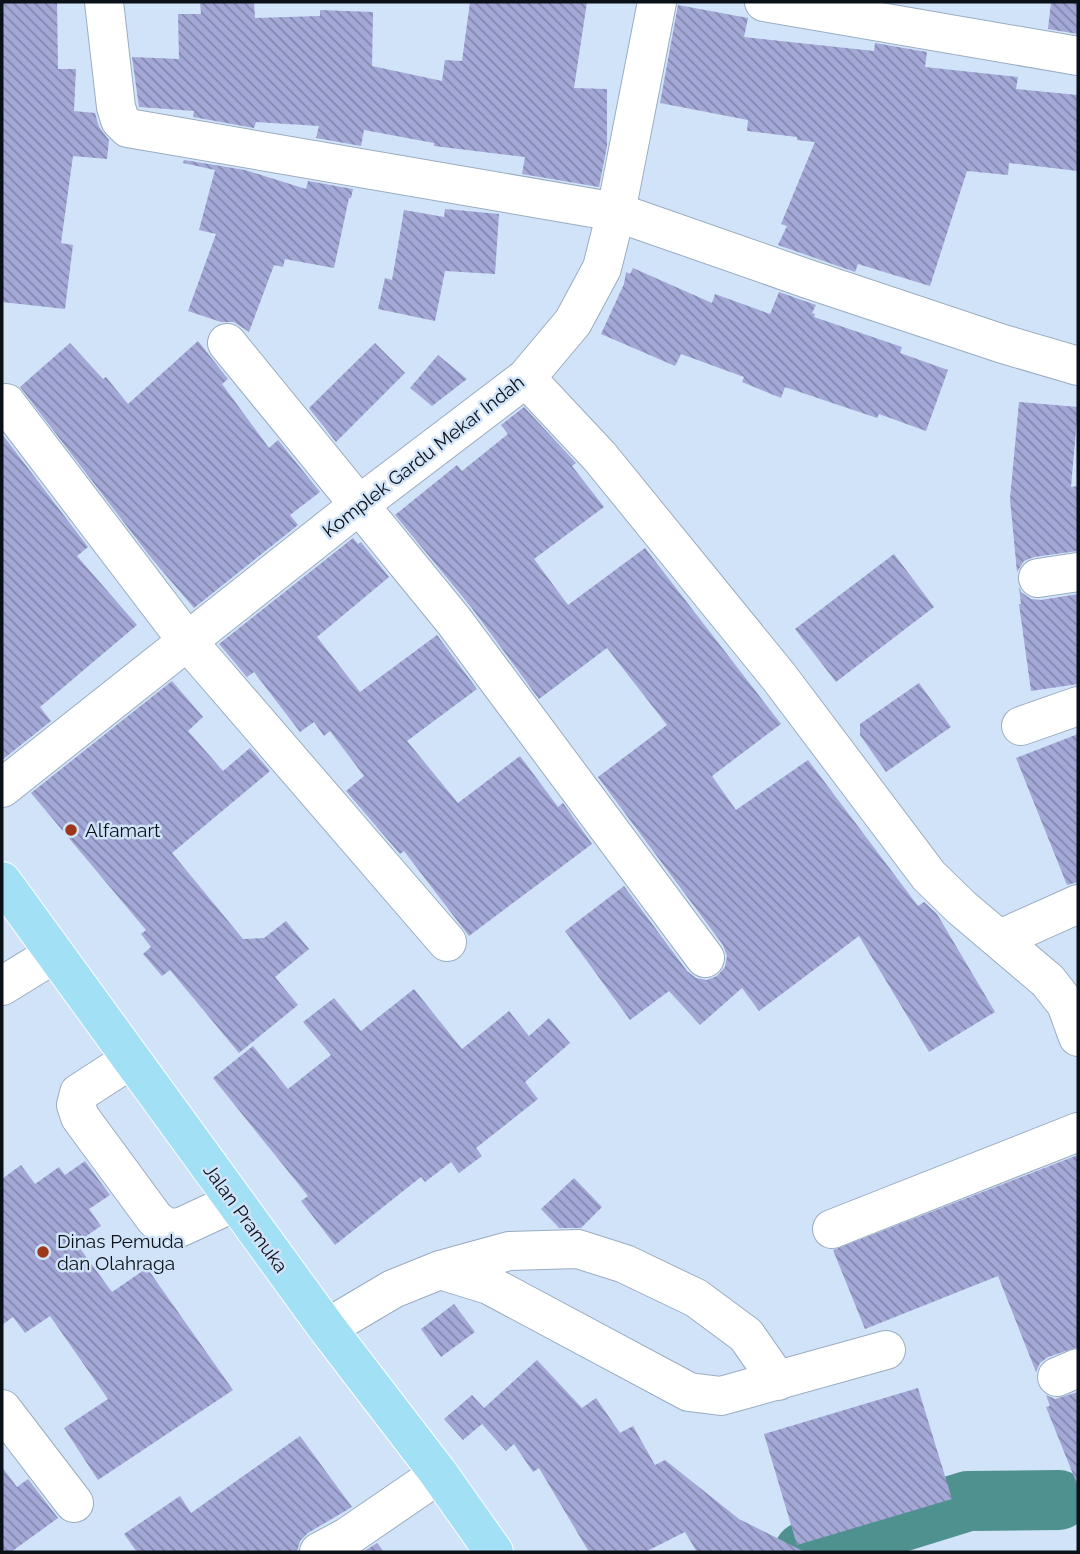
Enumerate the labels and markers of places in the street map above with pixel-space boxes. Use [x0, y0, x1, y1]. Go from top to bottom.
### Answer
place label: Alfamart [85, 819, 161, 841]
marker: Alfamart [63, 822, 79, 838]
place label: Dinas Pemuda dan Olahraga [57, 1230, 184, 1274]
marker: Dinas Pemuda dan Olahraga [35, 1244, 51, 1260]

